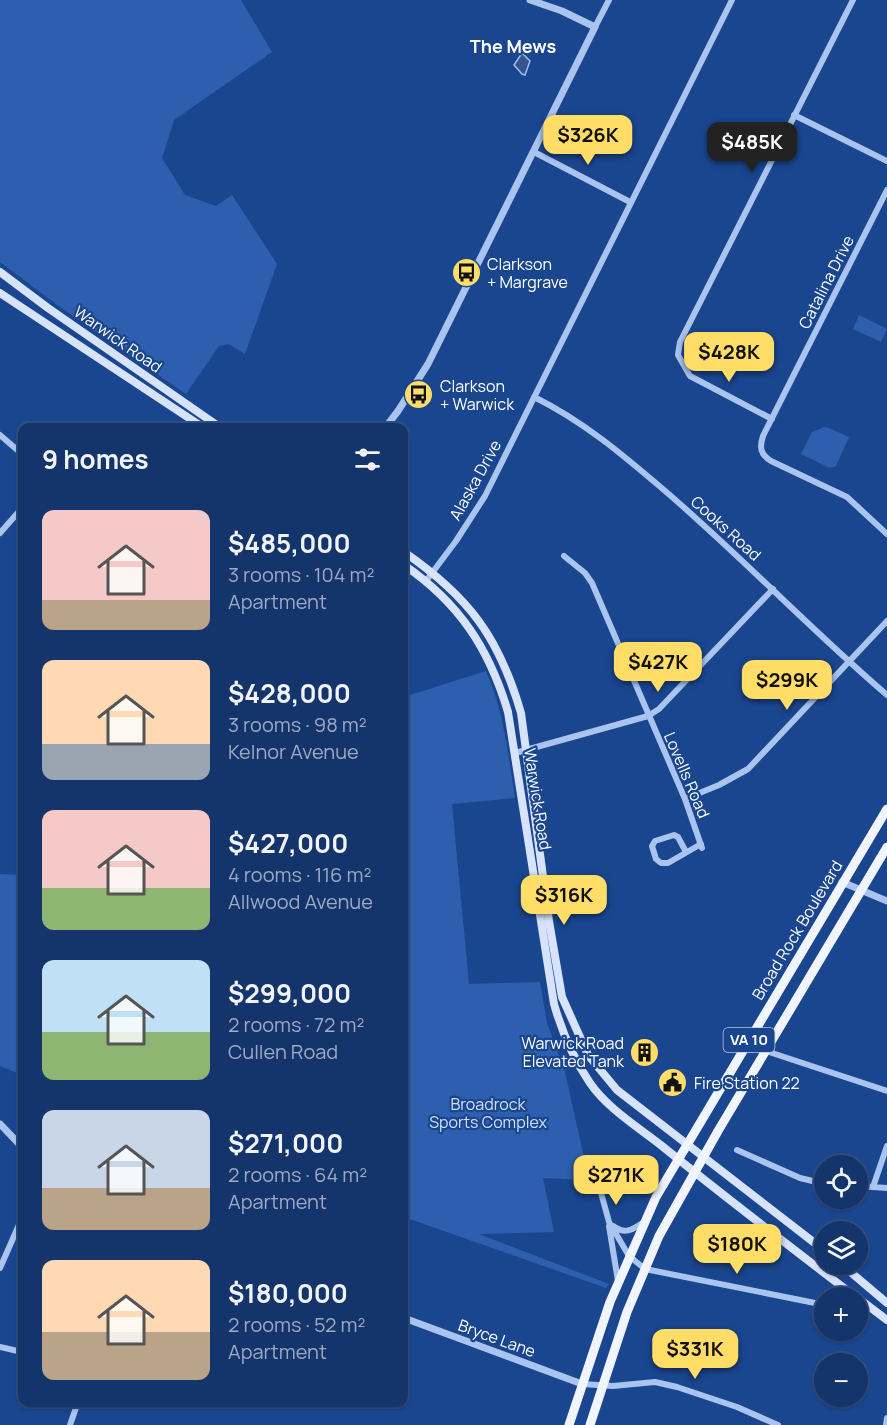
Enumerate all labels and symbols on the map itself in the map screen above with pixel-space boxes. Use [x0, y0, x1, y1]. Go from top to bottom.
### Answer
district label: The Mews [470, 34, 556, 58]
pin: $326K [546, 115, 630, 166]
pin: $485K [710, 122, 794, 173]
street label: Catalina Drive [793, 232, 859, 332]
place label: Clarkson + Margrave [487, 253, 568, 293]
bus stop icon: Clarkson + Margrave [450, 257, 482, 289]
street label: Warwick Road [70, 300, 166, 378]
pin: $428K [687, 332, 771, 383]
place label: Clarkson + Warwick [440, 375, 515, 415]
bus stop icon: Clarkson + Warwick [403, 379, 435, 411]
street label: Alaska Drive [444, 436, 506, 524]
street label: Cooks Road [686, 490, 766, 566]
pin: $427K [616, 642, 700, 693]
pin: $299K [745, 660, 829, 711]
street label: Lovells Road [659, 729, 715, 821]
street label: Warwick Road [519, 746, 557, 852]
street label: Broad Rock Boulevard [747, 856, 847, 1004]
pin: $316K [522, 875, 606, 926]
road number: VA 10 [724, 1028, 774, 1052]
place label: Warwick Road Elevated Tank [521, 1032, 625, 1072]
building icon: Warwick Road Elevated Tank [629, 1036, 661, 1068]
public building icon: Fire Station 22 [657, 1067, 689, 1099]
place label: Fire Station 22 [694, 1072, 800, 1094]
park label: Broadrock Sports Complex [429, 1093, 547, 1133]
pin: $271K [574, 1155, 658, 1206]
pin: $180K [695, 1224, 779, 1275]
street label: Bryce Lane [455, 1314, 539, 1362]
pin: $331K [653, 1329, 737, 1380]

